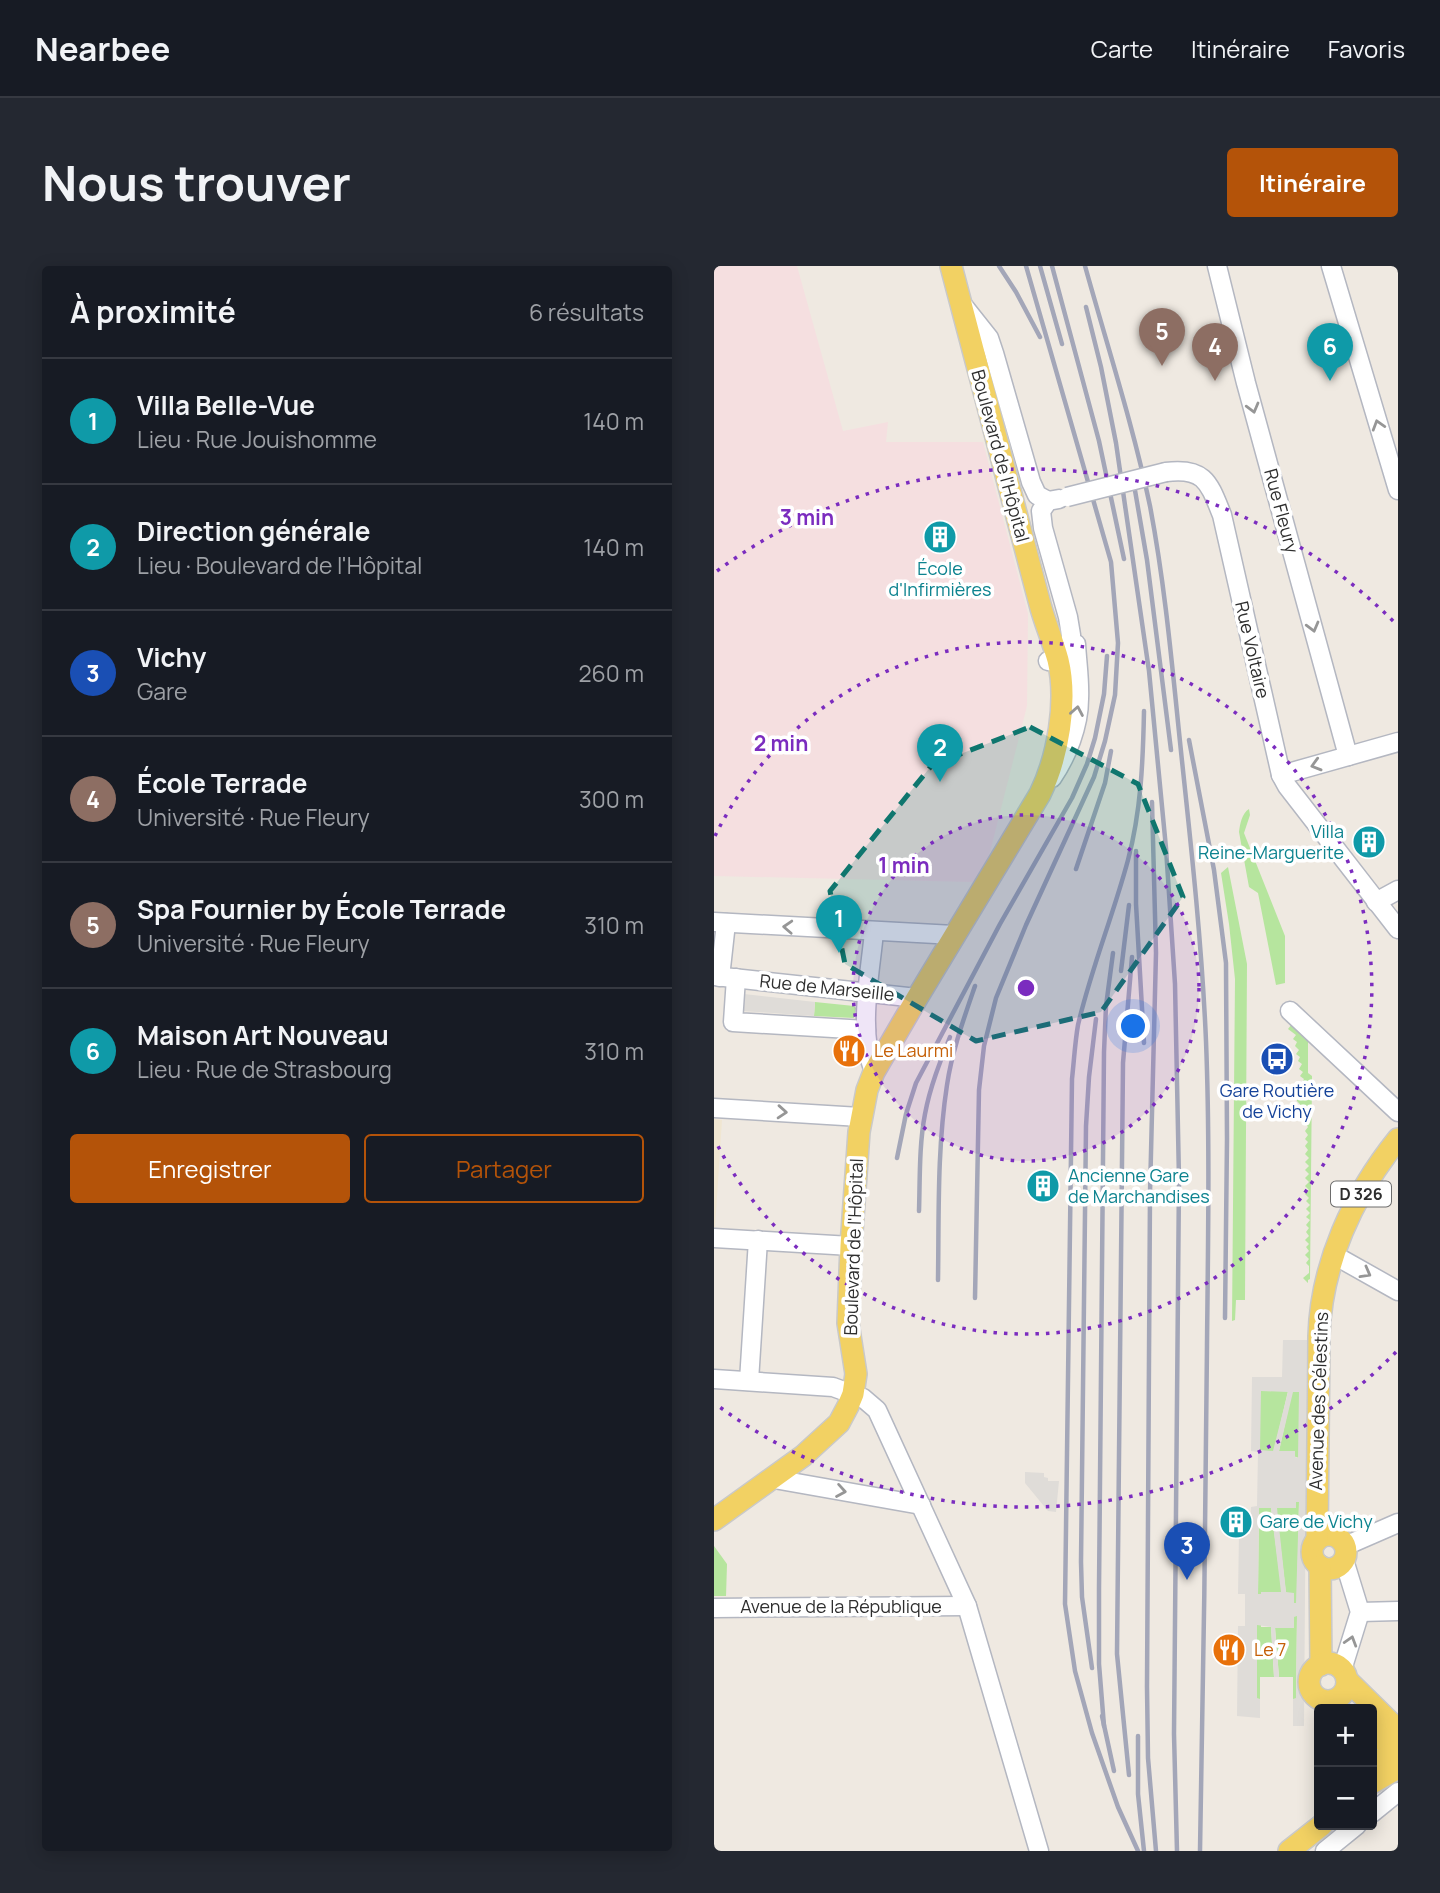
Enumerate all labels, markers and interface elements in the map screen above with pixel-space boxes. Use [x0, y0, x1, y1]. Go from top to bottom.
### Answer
text: Nearbee [35, 26, 170, 71]
text: Carte [1091, 32, 1153, 65]
text: Itinéraire [1191, 32, 1290, 65]
text: Favoris [1328, 32, 1405, 65]
button: Itinéraire [1227, 148, 1398, 217]
text: Nous trouver [42, 149, 351, 216]
text: À proximité [70, 291, 236, 332]
text: 6 résultats [529, 296, 644, 328]
pin: 5 [1139, 308, 1185, 366]
pin: 4 [1192, 323, 1238, 381]
pin: 6 [1307, 323, 1353, 381]
street label: Boulevard de l'Hôpital [966, 367, 1036, 545]
text: Villa Belle-Vue [137, 387, 315, 423]
one-way arrow [1245, 402, 1259, 414]
text: 1 [88, 405, 98, 437]
text: 140 m [583, 405, 644, 437]
one-way arrow [1372, 419, 1387, 431]
text: Lieu · Rue Jouishomme [137, 423, 377, 455]
street label: Rue Fleury [1259, 466, 1305, 556]
text: 3 min [780, 503, 834, 531]
text: Direction générale [137, 513, 370, 549]
building icon: École d'Infirmières [921, 518, 959, 556]
text: 2 [86, 531, 100, 563]
text: 140 m [583, 531, 644, 563]
text: Lieu · Boulevard de l'Hôpital [137, 549, 422, 581]
place label: École d'Infirmières [888, 556, 992, 601]
street label: Rue Voltaire [1230, 599, 1276, 701]
one-way arrow [1305, 621, 1319, 633]
text: Vichy [137, 639, 206, 675]
text: 3 [86, 657, 100, 689]
text: 260 m [578, 657, 644, 689]
text: Gare [137, 675, 188, 707]
one-way arrow [1069, 705, 1084, 717]
pin: 2 [917, 724, 963, 782]
text: 2 min [754, 729, 808, 757]
one-way arrow [1310, 757, 1322, 772]
text: École Terrade [137, 765, 307, 801]
text: 4 [86, 783, 100, 815]
text: 300 m [579, 783, 644, 815]
text: Université · Rue Fleury [137, 801, 370, 833]
place label: Villa Reine-Marguerite [1198, 819, 1344, 864]
building icon: Villa Reine-Marguerite [1350, 823, 1388, 861]
text: 1 min [878, 851, 930, 879]
text: Spa Fournier by École Terrade [137, 891, 506, 927]
pin: 1 [816, 895, 862, 953]
text: 5 [86, 909, 100, 941]
text: 310 m [584, 909, 644, 941]
one-way arrow [783, 920, 794, 935]
text: Université · Rue Fleury [137, 927, 370, 959]
street label: Rue de Marseille [759, 968, 896, 1006]
centre of rings [1014, 976, 1038, 1000]
your location [1116, 1009, 1150, 1043]
text: Maison Art Nouveau [137, 1017, 389, 1053]
restaurant icon: Le Laurmi [830, 1032, 868, 1070]
text: 6 [86, 1035, 100, 1067]
text: 310 m [584, 1035, 644, 1067]
place label: Le Laurmi [874, 1038, 953, 1062]
bus stop icon: Gare Routière de Vichy [1258, 1040, 1296, 1078]
text: Lieu · Rue de Strasbourg [137, 1053, 392, 1085]
place label: Gare Routière de Vichy [1220, 1078, 1334, 1123]
one-way arrow [777, 1104, 788, 1119]
button: Enregistrer [70, 1134, 350, 1203]
button: Partager [364, 1134, 644, 1203]
street label: Boulevard de l'Hôpital [838, 1158, 868, 1336]
place label: Ancienne Gare de Marchandises [1068, 1163, 1210, 1208]
building icon: Ancienne Gare de Marchandises [1024, 1167, 1062, 1205]
road number: D 326 [1331, 1182, 1391, 1206]
one-way arrow [1359, 1265, 1371, 1278]
street label: Avenue des Célestins [1303, 1311, 1333, 1491]
one-way arrow [836, 1483, 847, 1498]
building icon: Gare de Vichy [1217, 1503, 1255, 1541]
place label: Gare de Vichy [1260, 1509, 1373, 1533]
pin: 3 [1164, 1522, 1210, 1580]
street label: Avenue de la République [740, 1594, 942, 1618]
restaurant icon: Le 7 [1210, 1631, 1248, 1669]
one-way arrow [1343, 1635, 1358, 1647]
place label: Le 7 [1254, 1637, 1286, 1661]
map controls [1314, 1704, 1377, 1830]
button: + [1314, 1704, 1377, 1767]
button: − [1314, 1767, 1377, 1830]

